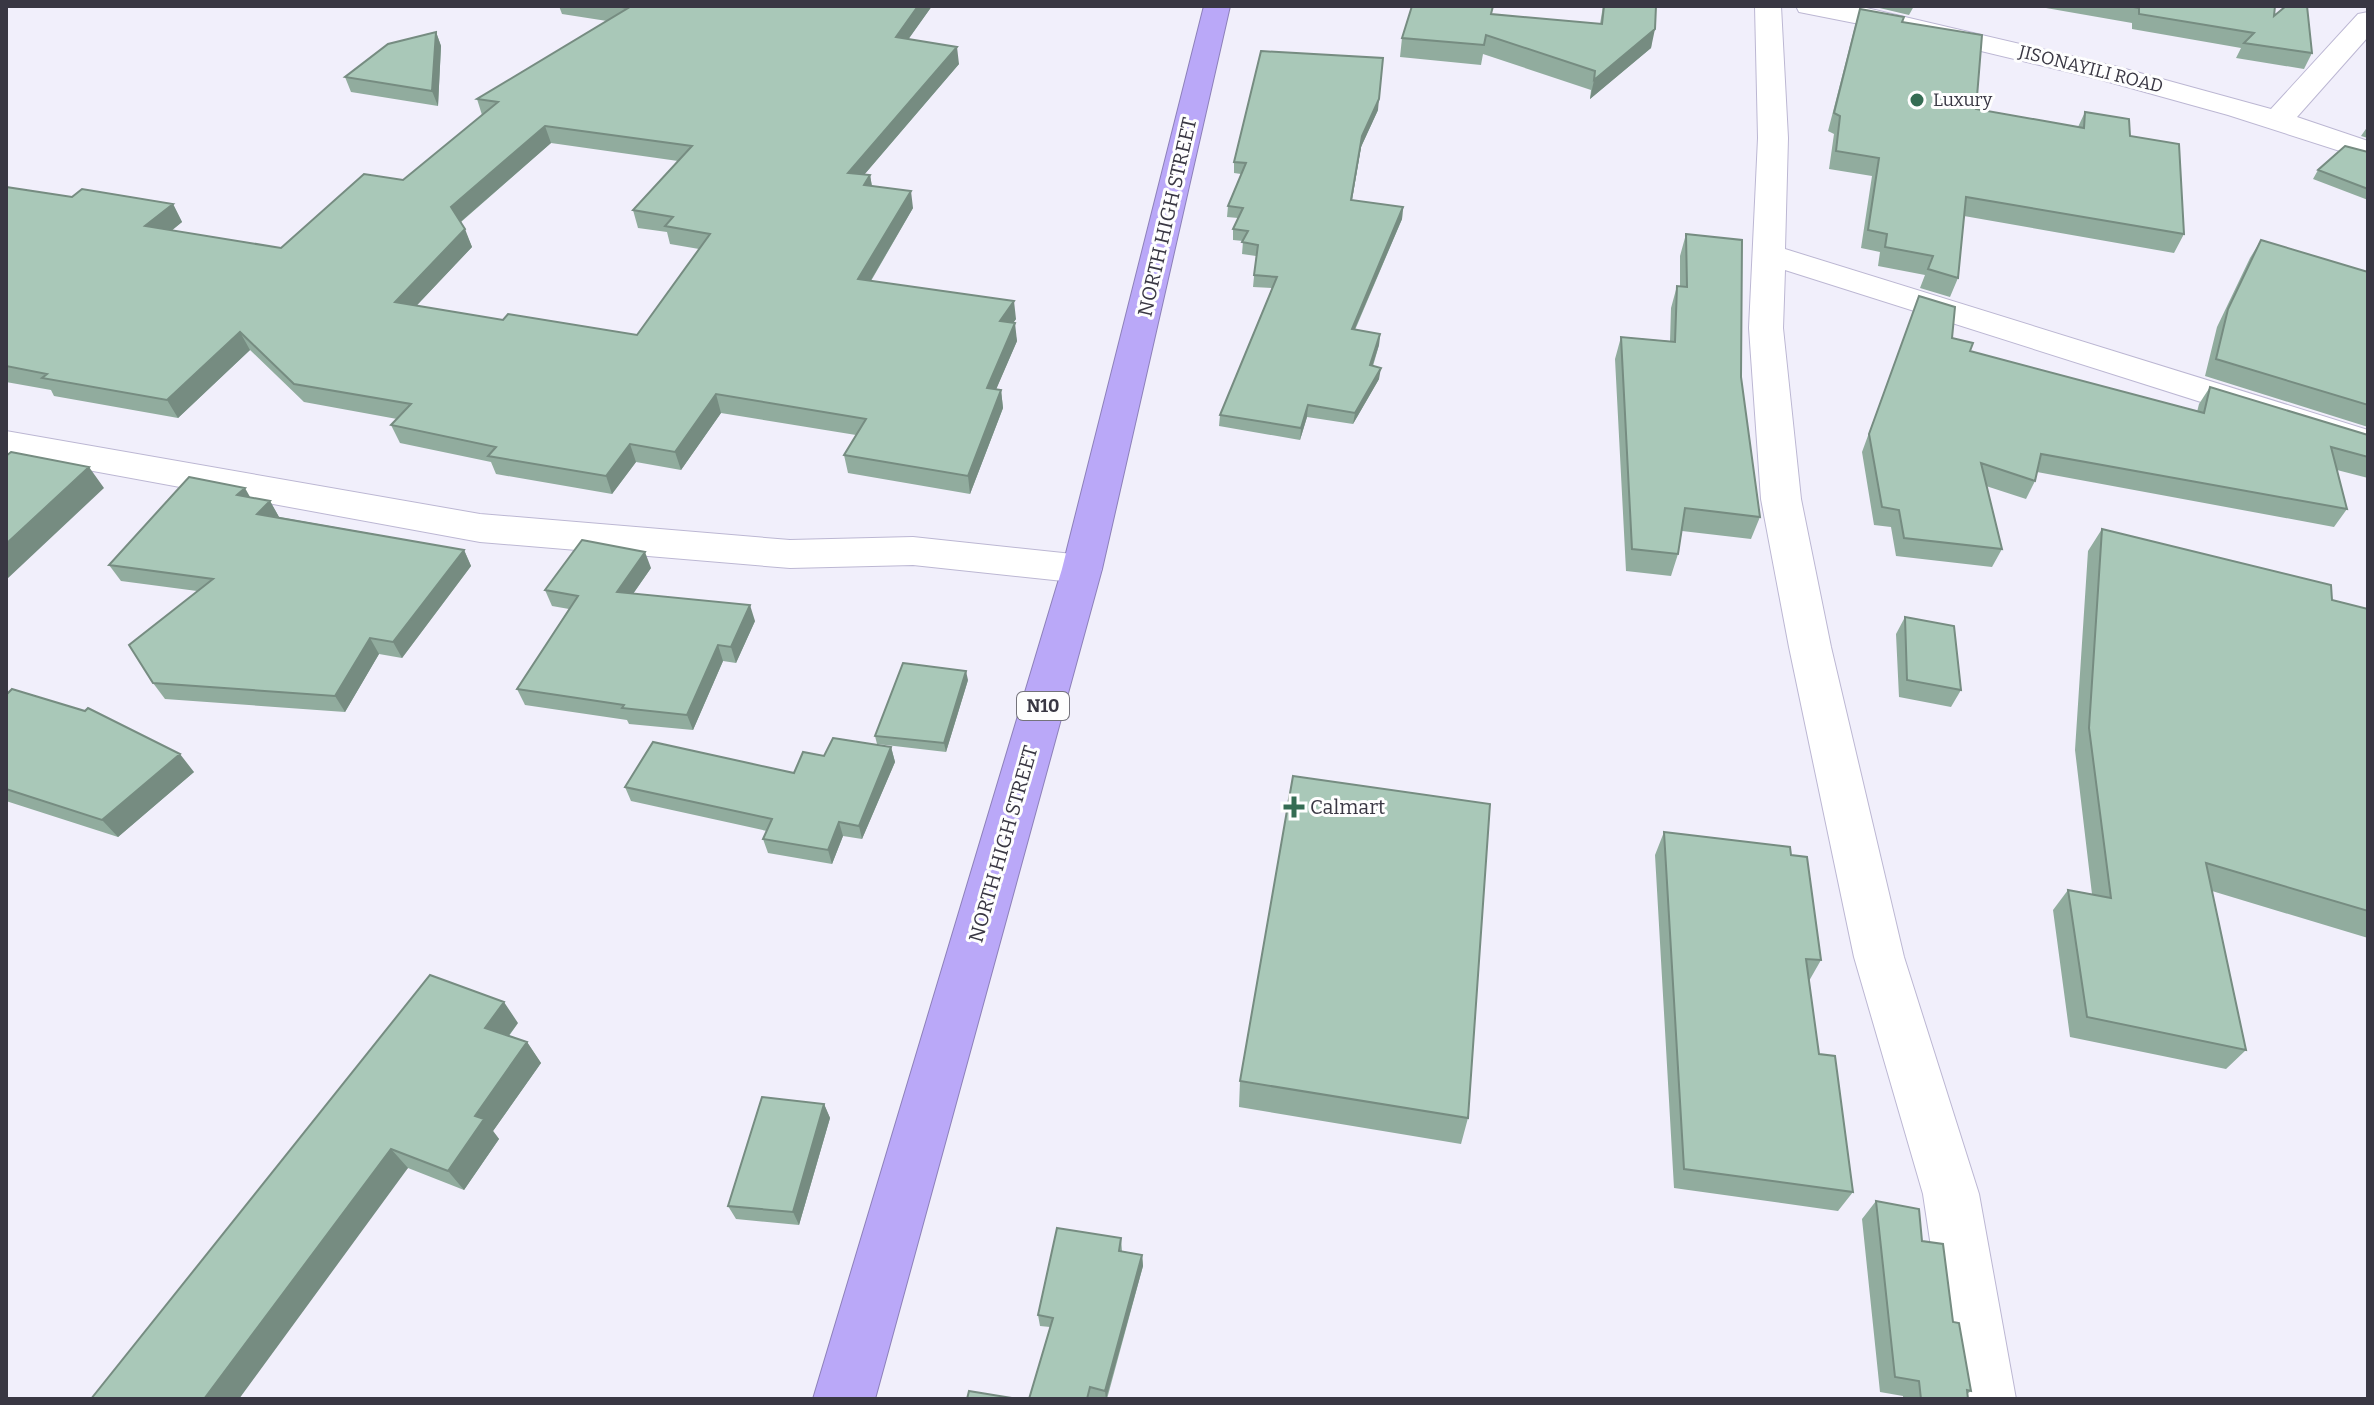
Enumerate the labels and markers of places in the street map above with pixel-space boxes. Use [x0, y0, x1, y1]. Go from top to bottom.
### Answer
place label: Luxury [1933, 89, 1993, 111]
marker: Luxury [1908, 91, 1926, 109]
place label: Calmart [1310, 795, 1385, 819]
marker: Calmart [1285, 798, 1303, 816]

